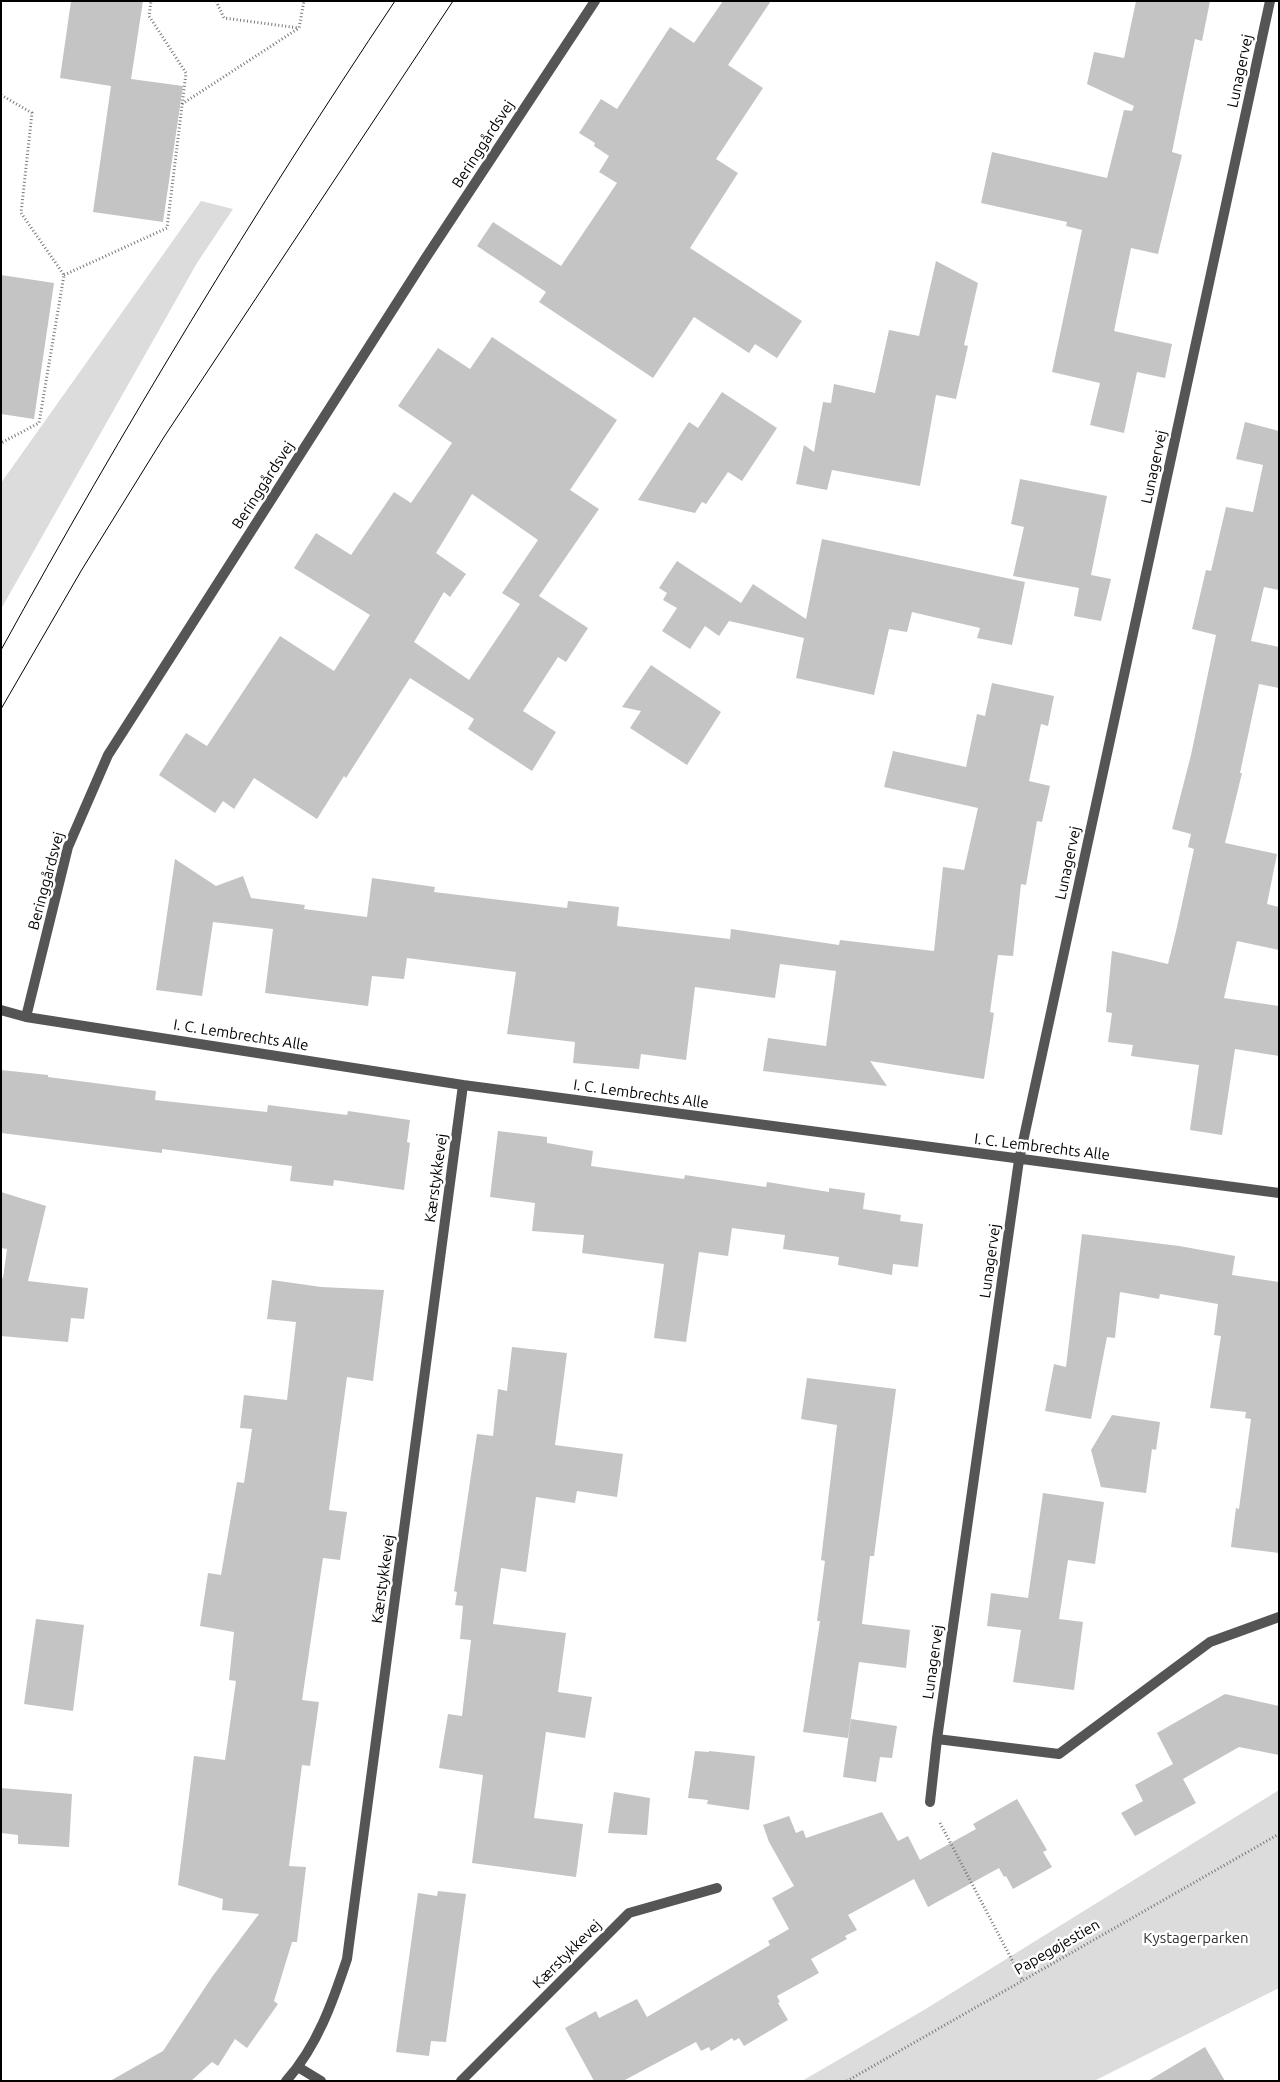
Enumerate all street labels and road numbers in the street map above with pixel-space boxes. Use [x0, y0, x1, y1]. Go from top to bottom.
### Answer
street label: Lunagervej [1223, 33, 1257, 109]
street label: Beringgårdsvej [448, 97, 518, 191]
street label: Lunagervej [1137, 429, 1171, 505]
street label: Beringgårdsvej [228, 438, 298, 532]
street label: Lunagervej [1051, 825, 1085, 901]
street label: Beringgårdsvej [24, 830, 68, 932]
street label: I. C. Lembrechts Alle [172, 1015, 310, 1055]
street label: I. C. Lembrechts Alle [572, 1076, 710, 1112]
street label: I. C. Lembrechts Alle [973, 1130, 1111, 1164]
street label: Kærstykkevej [421, 1132, 451, 1224]
street label: Lunagervej [976, 1223, 1004, 1299]
street label: Kærstykkevej [368, 1533, 398, 1625]
street label: Lunagervej [919, 1624, 947, 1700]
street label: Papegøjestien [1011, 1915, 1103, 1979]
street label: Kærstykkevej [529, 1916, 605, 1992]

